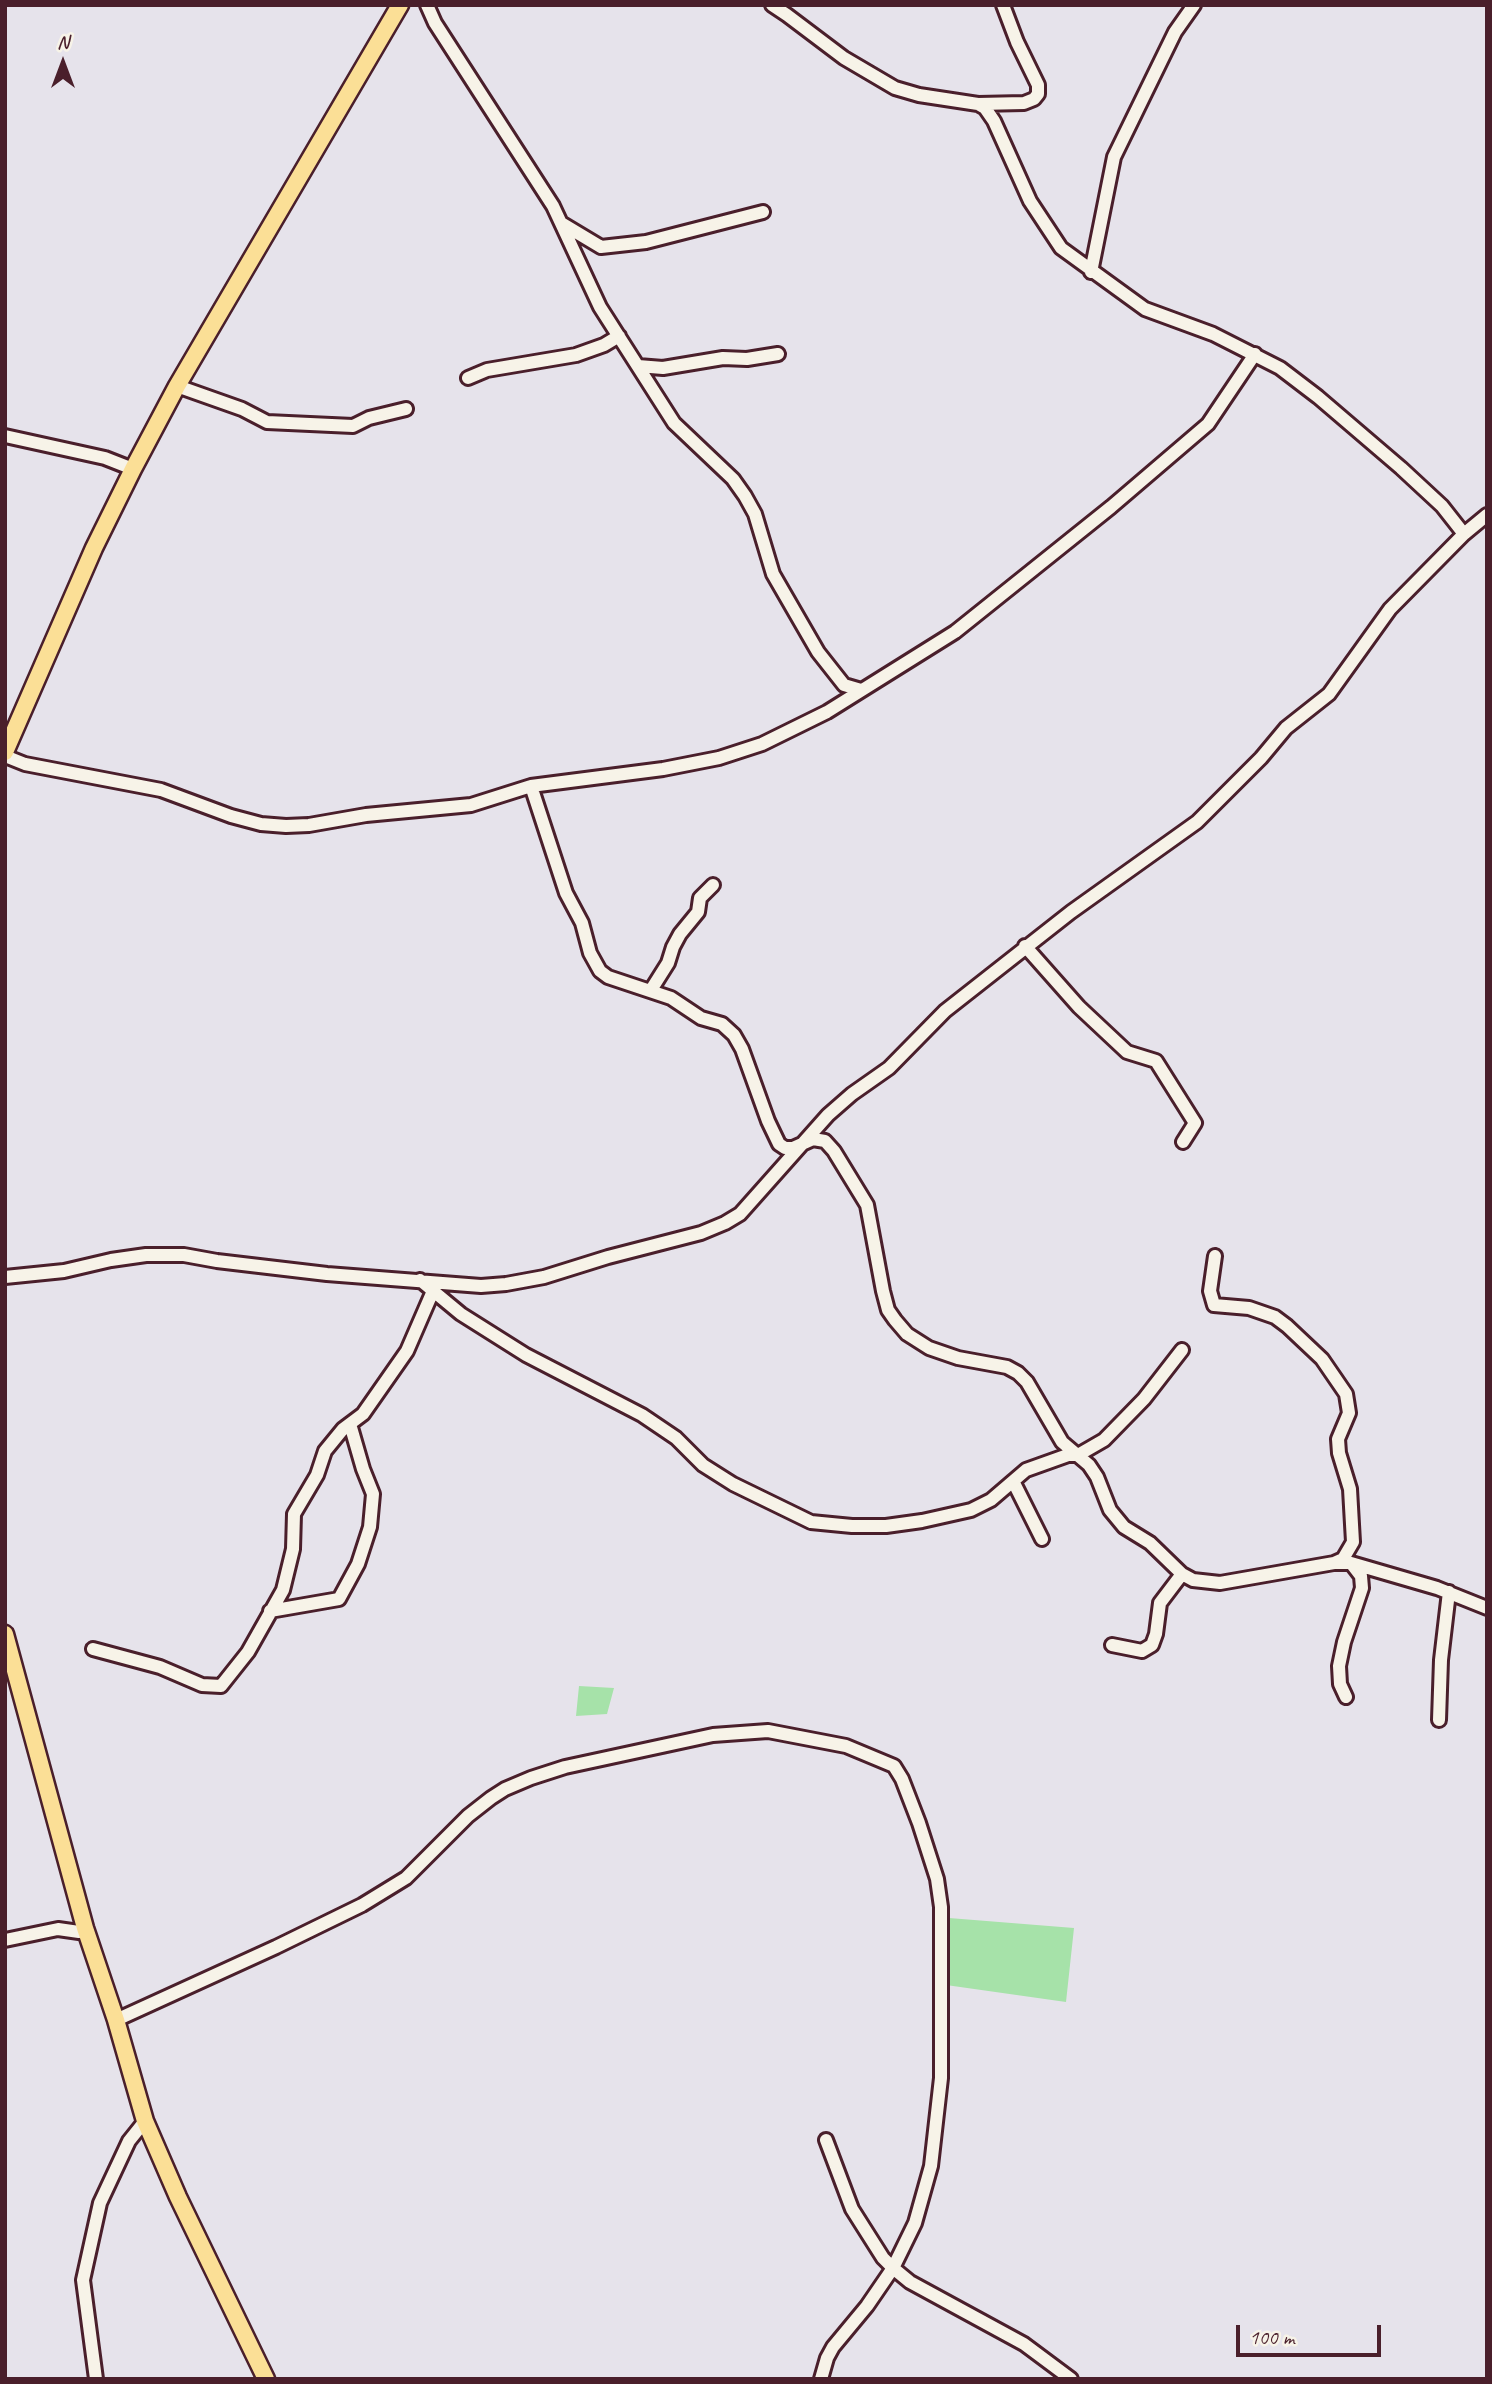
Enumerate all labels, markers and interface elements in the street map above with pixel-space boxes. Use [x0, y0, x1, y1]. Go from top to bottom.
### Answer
north arrow [28, 28, 98, 98]
text: N [57, 30, 69, 54]
scale bar [1240, 2310, 1385, 2354]
text: 100 m [1249, 2324, 1294, 2350]

